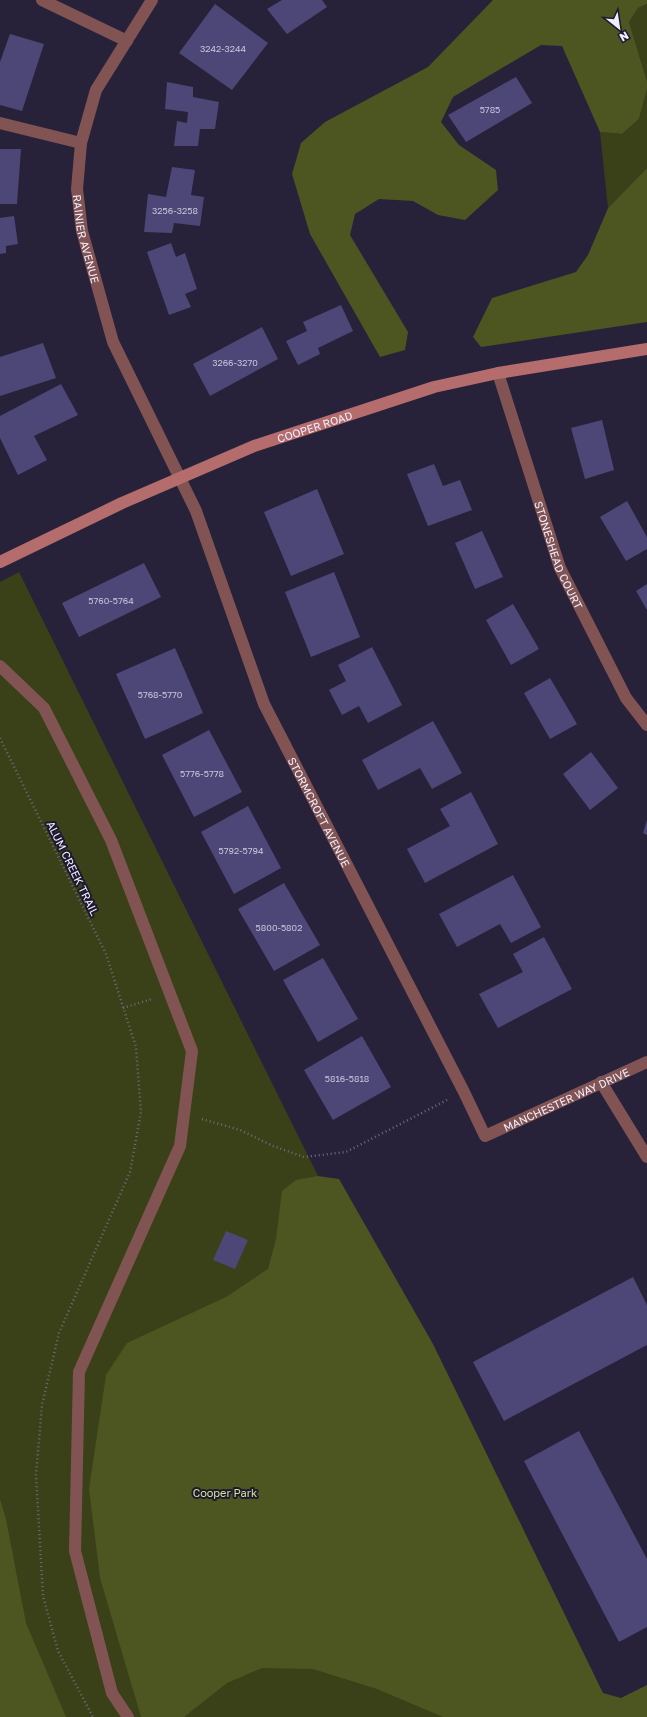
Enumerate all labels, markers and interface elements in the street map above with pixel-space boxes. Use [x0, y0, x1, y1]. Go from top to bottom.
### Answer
north arrow [599, 8, 639, 48]
text: N [617, 29, 631, 45]
house number: 3242-3244 [200, 43, 247, 54]
house number: 5785 [480, 104, 500, 115]
street label: RAINIER AVENUE [71, 194, 103, 285]
house number: 3256-3258 [152, 205, 198, 216]
house number: 3266-3270 [212, 357, 258, 368]
street label: COOPER ROAD [275, 408, 354, 445]
street label: STONESHEAD COURT [533, 499, 586, 611]
house number: 5760-5764 [88, 595, 134, 606]
house number: 5768-5770 [138, 689, 183, 700]
street label: STORMCROFT AVENUE [286, 755, 353, 869]
house number: 5776-5778 [180, 768, 224, 779]
street label: ALUM CREEK TRAIL [44, 819, 102, 918]
house number: 5792-5794 [218, 845, 264, 856]
house number: 5800-5802 [256, 922, 302, 933]
street label: MANCHESTER WAY DRIVE [501, 1064, 631, 1133]
house number: 5816-5818 [325, 1073, 369, 1084]
park label: Cooper Park [193, 1486, 257, 1499]

